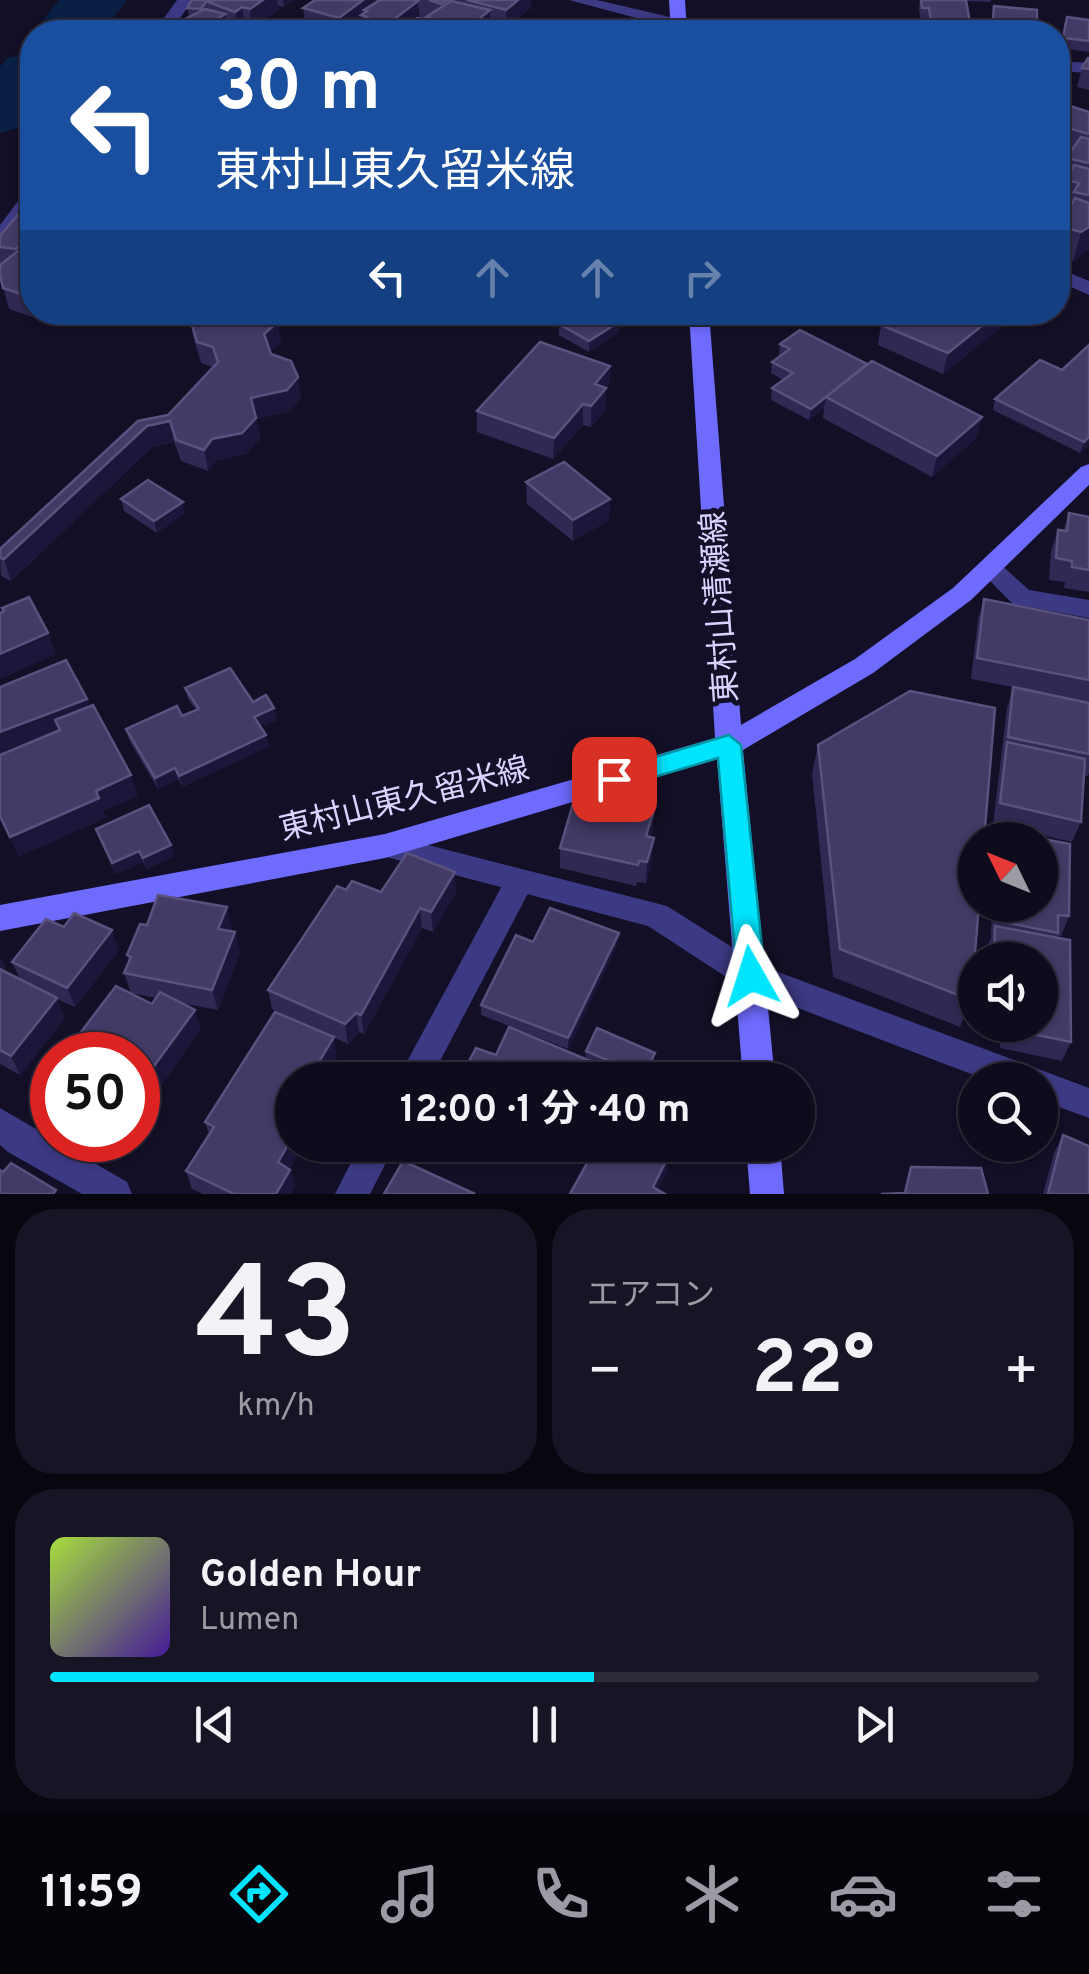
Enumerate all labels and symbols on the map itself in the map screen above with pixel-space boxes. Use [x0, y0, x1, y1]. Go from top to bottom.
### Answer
street label: 東村山清瀬線 [695, 510, 749, 704]
pin [572, 737, 657, 822]
street label: 東村山東久留米線 [276, 751, 534, 851]
north arrow [958, 822, 1058, 922]
position arrow [699, 924, 803, 1028]
speed limit sign: 50 [30, 1032, 160, 1162]

